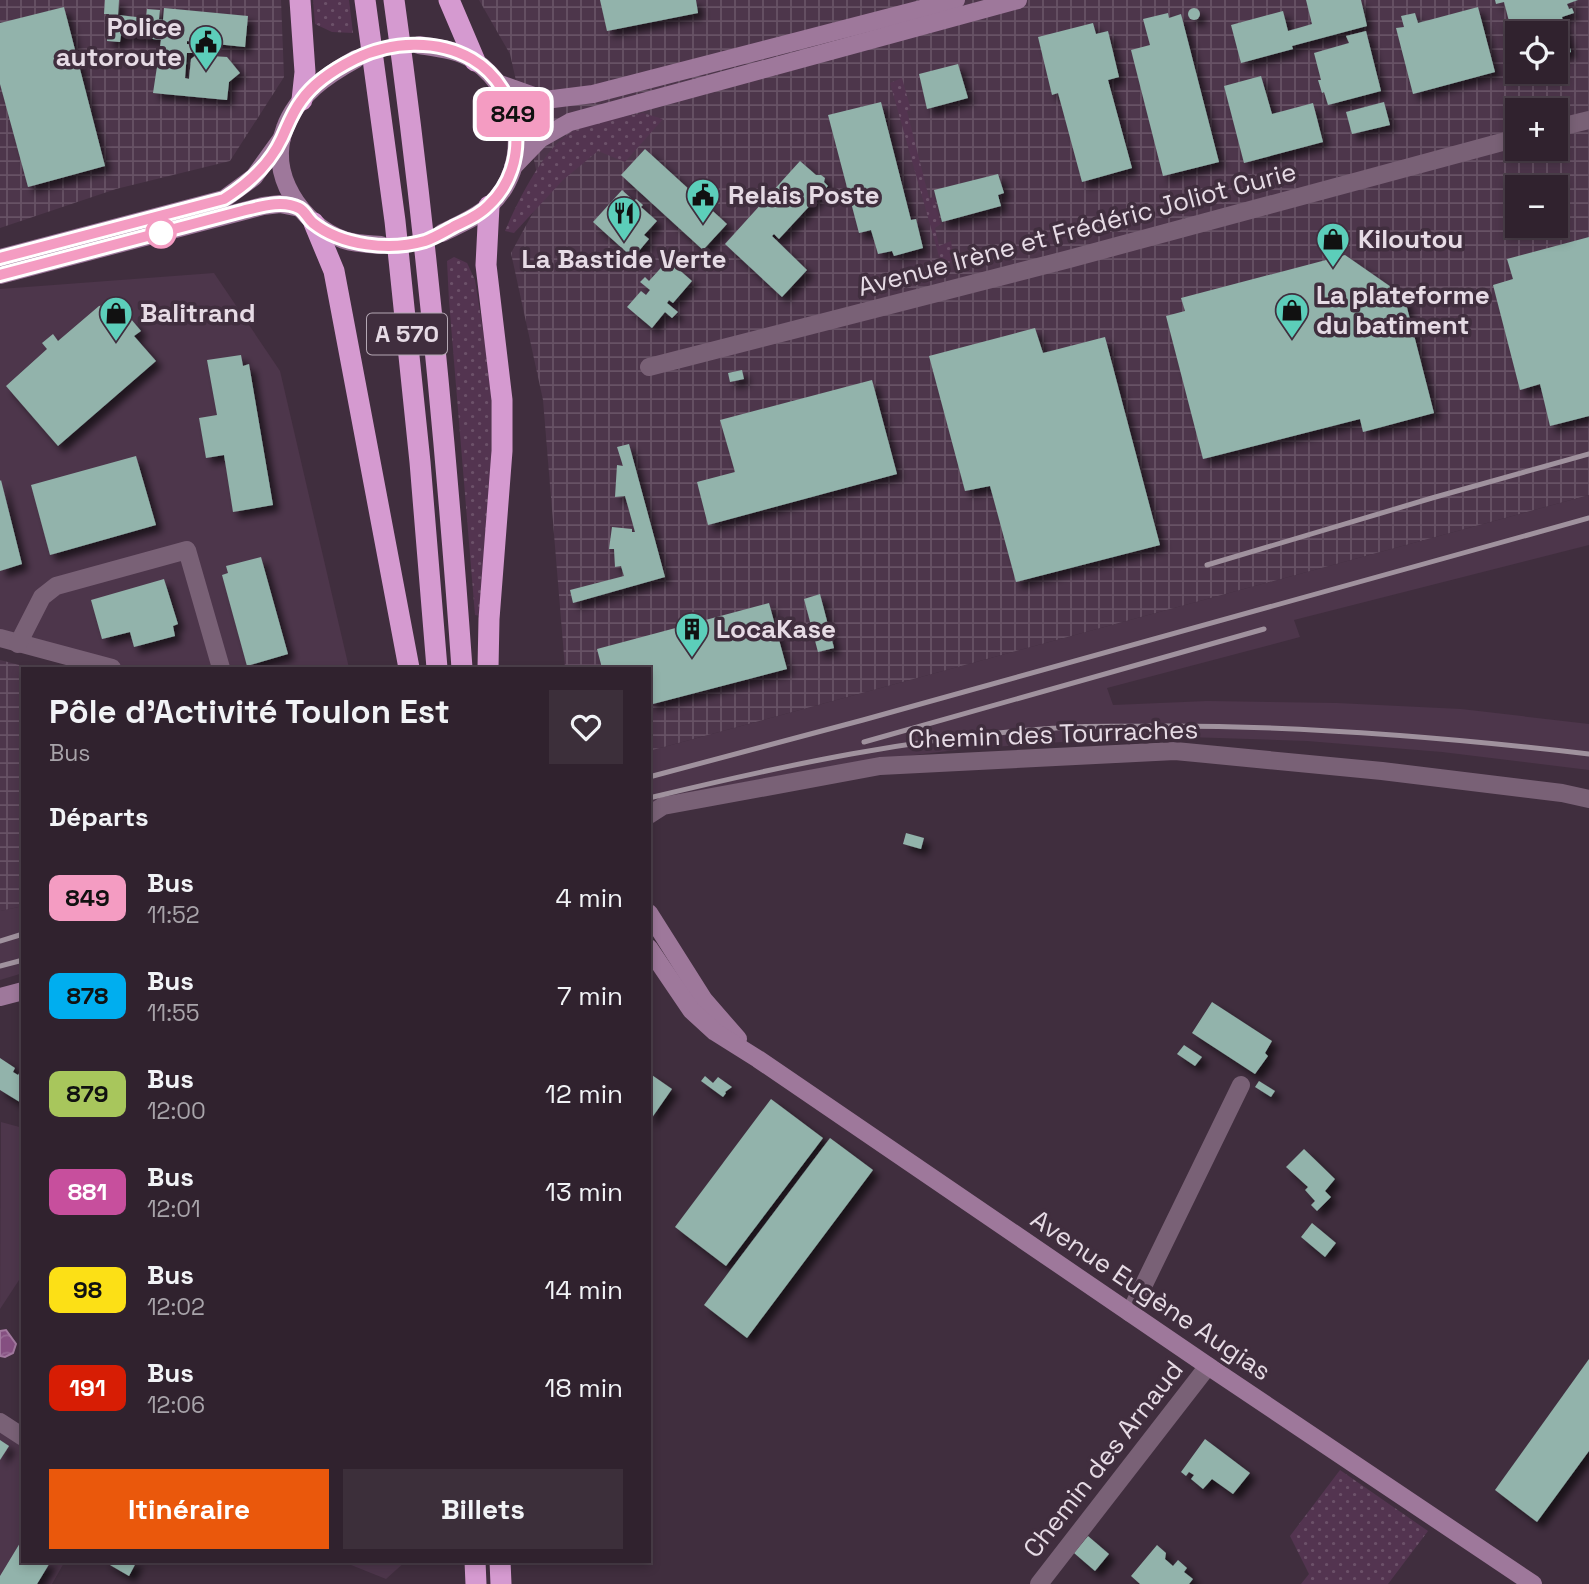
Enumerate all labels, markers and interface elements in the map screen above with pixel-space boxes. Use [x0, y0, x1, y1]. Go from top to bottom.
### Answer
place label: Police autoroute [56, 10, 182, 74]
map controls [1505, 21, 1568, 238]
button: locate [1505, 21, 1568, 84]
public building icon: Police autoroute [187, 23, 225, 72]
line badge: 849 [473, 91, 553, 137]
text: 849 [491, 98, 535, 129]
button: + [1505, 98, 1568, 161]
street label: Avenue Irène et Frédéric Joliot Curie [854, 154, 1300, 304]
button: − [1505, 175, 1568, 238]
public building icon: Relais Poste [684, 176, 722, 225]
place label: Relais Poste [728, 178, 880, 212]
restaurant icon: La Bastide Verte [605, 194, 643, 243]
unlabelled marker [146, 218, 176, 248]
shop icon: Kiloutou [1314, 220, 1352, 269]
place label: Kiloutou [1358, 222, 1463, 256]
place label: La Bastide Verte [522, 242, 726, 276]
place label: La plateforme du batiment [1316, 278, 1490, 342]
shop icon: La plateforme du batiment [1273, 291, 1311, 340]
shop icon: Balitrand [97, 294, 135, 343]
place label: Balitrand [140, 296, 256, 330]
road number: A 570 [367, 314, 447, 354]
building icon: LocaKase [673, 610, 711, 659]
place label: LocaKase [716, 612, 836, 646]
button: heart [549, 690, 623, 764]
text: Pôle d'Activité Toulon Est [49, 691, 450, 733]
street label: Chemin des Tourraches [907, 712, 1199, 756]
text: Bus [49, 738, 90, 768]
text: Départs [49, 800, 149, 834]
text: Bus [147, 866, 194, 900]
text: 4 min [555, 881, 623, 915]
text: 849 [65, 882, 110, 913]
text: 11:52 [147, 900, 200, 930]
text: Bus [147, 964, 194, 998]
text: 7 min [557, 979, 623, 1013]
text: 878 [67, 980, 108, 1011]
text: 11:55 [147, 998, 200, 1028]
text: Bus [147, 1062, 194, 1096]
text: 12 min [545, 1077, 623, 1111]
text: 879 [66, 1078, 109, 1109]
text: 12:00 [147, 1096, 206, 1126]
text: Bus [147, 1160, 194, 1194]
text: 13 min [545, 1175, 623, 1209]
text: 881 [68, 1176, 107, 1207]
text: 12:01 [147, 1194, 201, 1224]
street label: Avenue Eugène Augias [1024, 1202, 1278, 1388]
text: Bus [147, 1258, 194, 1292]
text: 14 min [545, 1273, 623, 1307]
text: 98 [73, 1274, 102, 1305]
text: 12:02 [147, 1292, 205, 1322]
street label: Chemin des Arnaud [1015, 1354, 1191, 1564]
text: Bus [147, 1356, 194, 1390]
text: 18 min [545, 1371, 623, 1405]
text: 191 [69, 1372, 106, 1403]
text: 12:06 [147, 1390, 205, 1420]
button: Itinéraire [49, 1469, 329, 1549]
button: Billets [343, 1469, 623, 1549]

